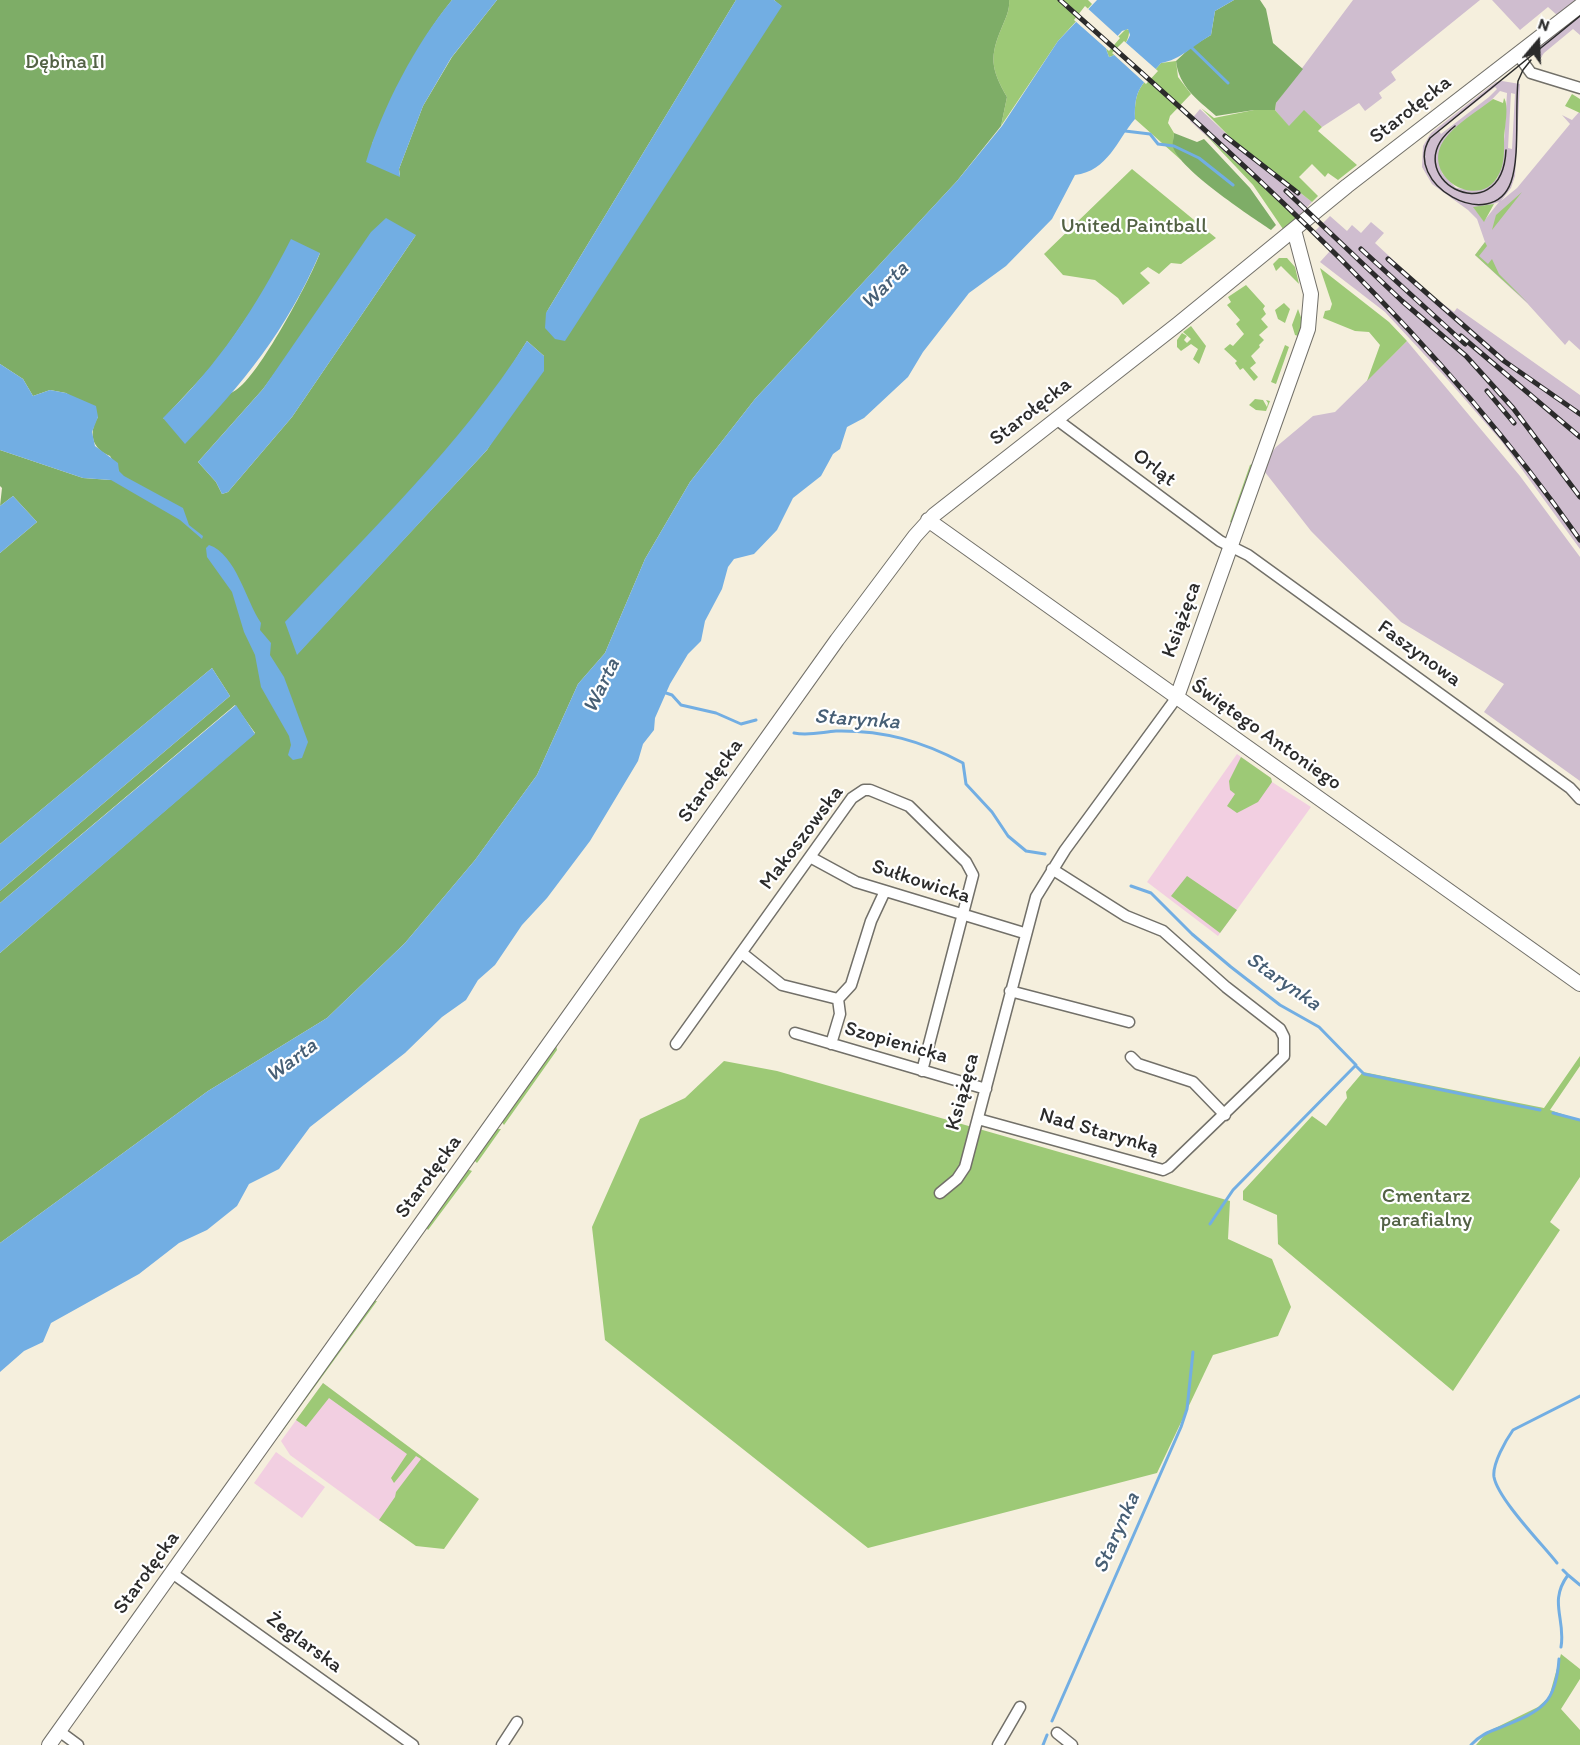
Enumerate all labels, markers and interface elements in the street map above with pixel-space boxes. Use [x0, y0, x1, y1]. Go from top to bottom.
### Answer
north arrow [1508, 12, 1568, 72]
text: N [1536, 14, 1552, 35]
park label: Dębina II [25, 50, 105, 76]
street label: Starołęcka [1365, 70, 1457, 150]
park label: United Paintball [1061, 214, 1207, 240]
water label: Warta [855, 256, 915, 316]
street label: Starołęcka [985, 372, 1077, 452]
street label: Orląt [1127, 443, 1181, 493]
street label: Książęca [1157, 579, 1207, 661]
street label: Faszynowa [1372, 615, 1466, 693]
water label: Warta [578, 654, 626, 718]
street label: Świętego Antoniego [1186, 674, 1346, 796]
water label: Starynka [814, 704, 900, 736]
street label: Starołęcka [673, 734, 749, 828]
street label: Makoszowska [755, 781, 849, 895]
street label: Sułkowicka [868, 854, 974, 910]
water label: Starynka [1241, 947, 1325, 1017]
street label: Szopienicka [842, 1016, 950, 1070]
water label: Warta [261, 1033, 323, 1089]
street label: Książęca [941, 1051, 985, 1133]
street label: Nad Starynką [1036, 1103, 1162, 1161]
street label: Starołęcka [390, 1130, 468, 1224]
park label: Cmentarz parafialny [1380, 1184, 1472, 1234]
water label: Starynka [1088, 1489, 1146, 1577]
street label: Starołęcka [108, 1526, 186, 1620]
street label: Żeglarska [261, 1607, 347, 1679]

